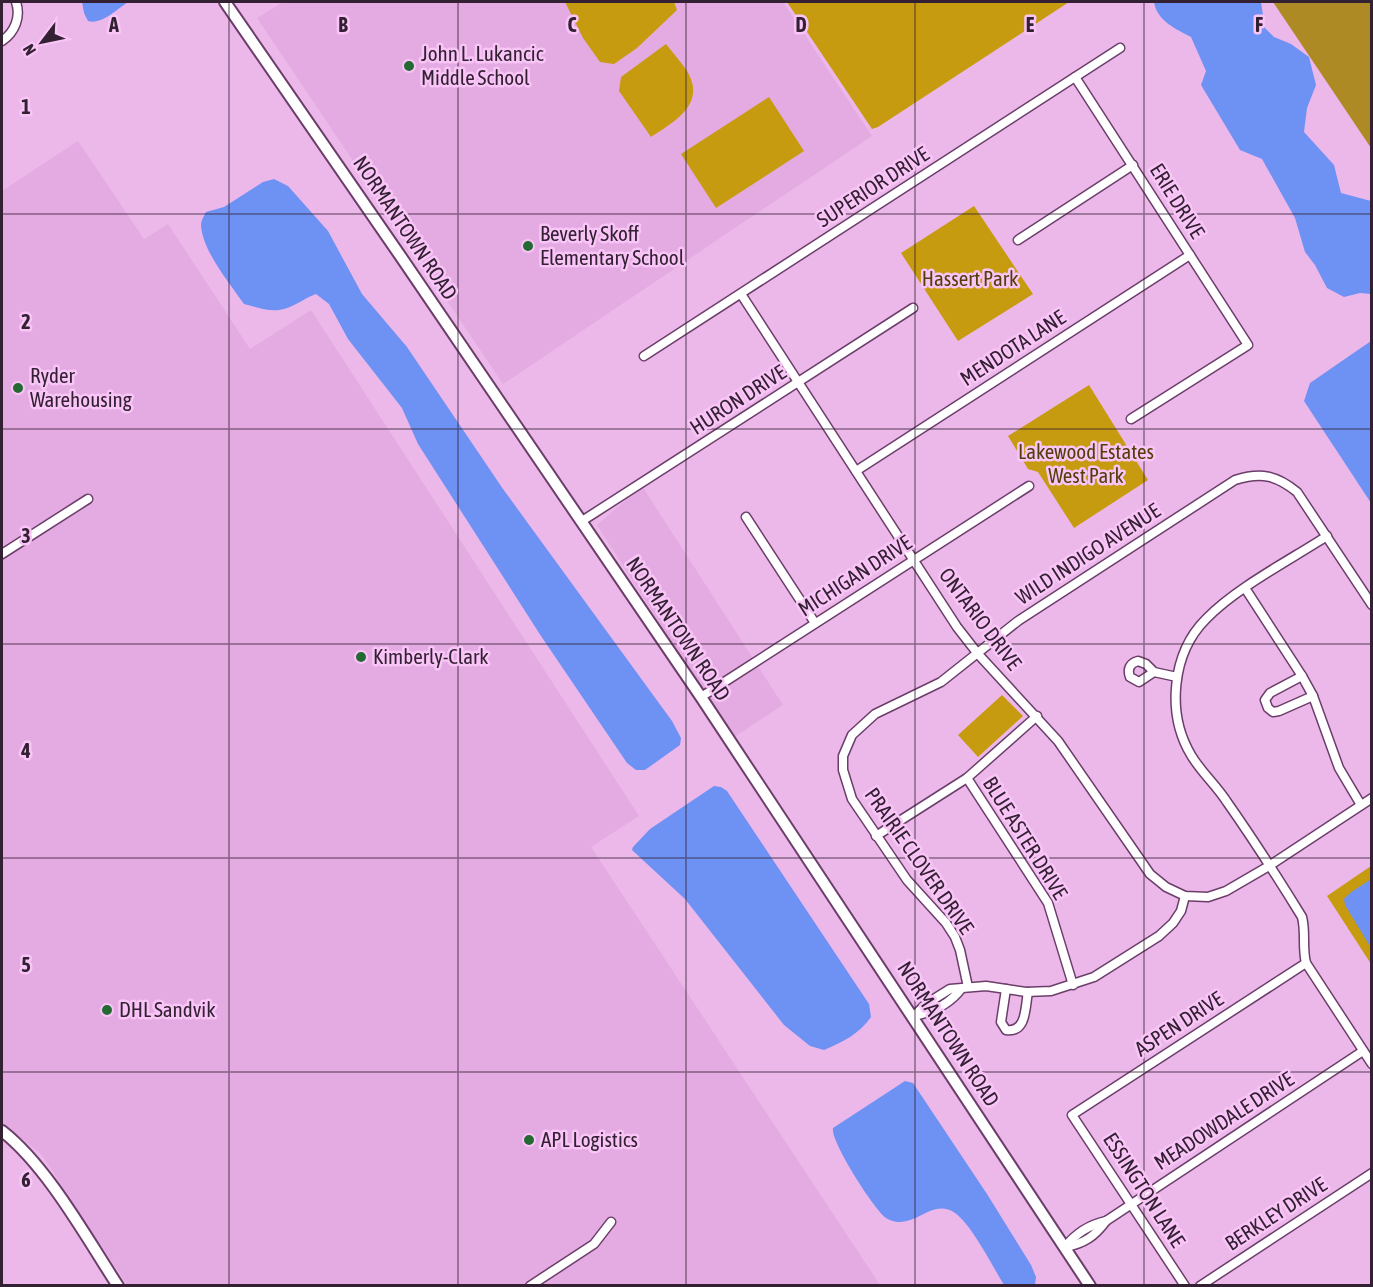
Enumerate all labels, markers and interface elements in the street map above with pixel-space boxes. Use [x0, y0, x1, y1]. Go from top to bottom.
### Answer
north arrow [12, 12, 72, 72]
text: A [108, 13, 119, 36]
text: B [338, 13, 348, 36]
text: C [568, 13, 577, 36]
text: D [795, 13, 807, 36]
text: E [1026, 13, 1035, 36]
text: F [1255, 13, 1263, 36]
text: N [19, 41, 39, 59]
place label: John L. Lukancic Middle School [421, 41, 544, 89]
marker: John L. Lukancic Middle School [402, 59, 416, 73]
text: 1 [21, 95, 31, 118]
street label: SUPERIOR DRIVE [812, 141, 933, 231]
street label: NORMANTOWN ROAD [349, 151, 463, 304]
street label: ERIE DRIVE [1146, 159, 1210, 242]
place label: Beverly Skoff Elementary School [540, 221, 685, 269]
marker: Beverly Skoff Elementary School [521, 239, 535, 253]
park label: Hassert Park [922, 266, 1018, 290]
street label: MENDOTA LANE [955, 304, 1069, 390]
text: 2 [21, 310, 31, 333]
street label: HURON DRIVE [685, 359, 790, 439]
place label: Ryder Warehousing [30, 363, 132, 411]
marker: Ryder Warehousing [11, 381, 25, 395]
park label: Lakewood Estates West Park [1018, 439, 1154, 487]
street label: WILD INDIGO AVENUE [1011, 498, 1164, 609]
text: 3 [21, 524, 31, 547]
street label: MICHIGAN DRIVE [793, 530, 916, 621]
street label: NORMANTOWN ROAD [622, 552, 736, 705]
street label: ONTARIO DRIVE [935, 563, 1027, 674]
place label: Kimberly-Clark [373, 644, 488, 668]
marker: Kimberly-Clark [354, 650, 368, 664]
text: 4 [20, 739, 31, 762]
street label: BLUE ASTER DRIVE [979, 772, 1073, 903]
street label: PRAIRIE CLOVER DRIVE [860, 783, 979, 938]
text: 5 [21, 953, 31, 976]
street label: NORMANTOWN ROAD [893, 957, 1005, 1110]
street label: ASPEN DRIVE [1130, 986, 1227, 1061]
place label: DHL Sandvik [119, 997, 215, 1021]
marker: DHL Sandvik [100, 1003, 114, 1017]
street label: MEADOWDALE DRIVE [1149, 1066, 1298, 1174]
place label: APL Logistics [541, 1127, 638, 1151]
street label: ESSINGTON LANE [1099, 1128, 1191, 1251]
marker: APL Logistics [522, 1133, 536, 1147]
text: 6 [21, 1168, 31, 1191]
street label: BERKLEY DRIVE [1220, 1172, 1331, 1255]

